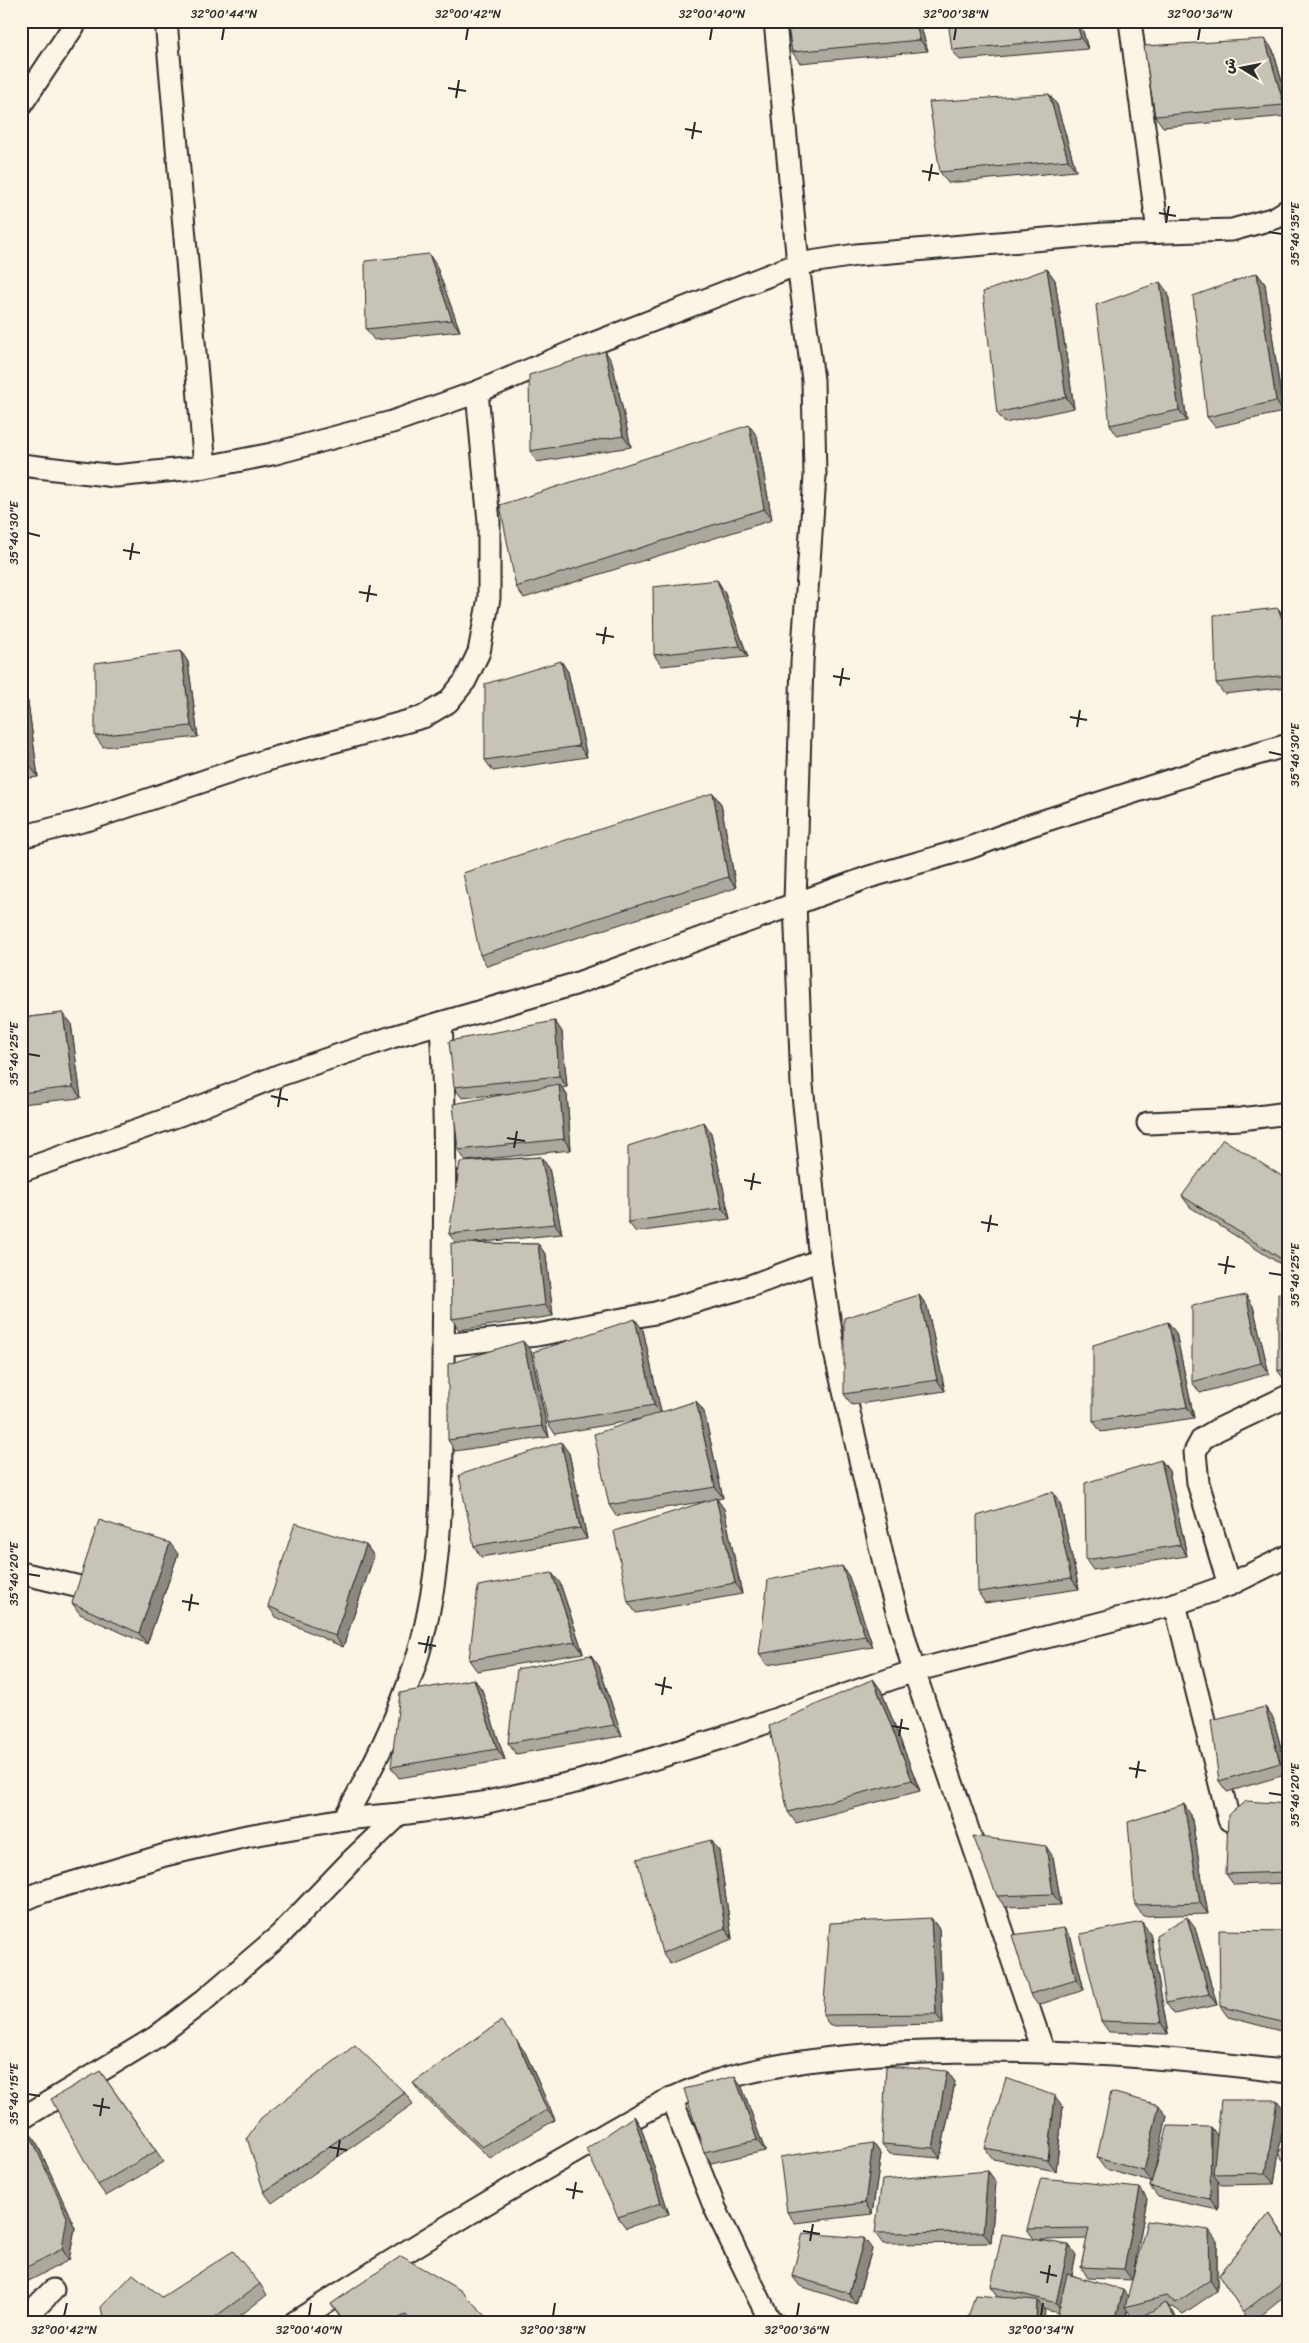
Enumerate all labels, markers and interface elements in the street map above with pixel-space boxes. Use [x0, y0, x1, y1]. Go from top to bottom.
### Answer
text: 32°00'44"N [191, 3, 258, 25]
text: 32°00'42"N [435, 3, 502, 25]
text: 32°00'40"N [679, 3, 746, 25]
text: 32°00'38"N [923, 3, 989, 25]
text: 32°00'36"N [1168, 3, 1233, 25]
north arrow [1216, 42, 1266, 92]
text: ش [1216, 56, 1243, 76]
text: 35°46'35"E [1284, 201, 1306, 266]
text: 35°46'30"E [3, 500, 25, 565]
text: 35°46'30"E [1284, 722, 1306, 787]
text: 35°46'25"E [3, 1021, 25, 1086]
text: 35°46'25"E [1284, 1242, 1306, 1307]
text: 35°46'20"E [3, 1541, 25, 1606]
text: 35°46'20"E [1284, 1762, 1306, 1827]
text: 35°46'15"E [3, 2062, 25, 2125]
text: 32°00'42"N [31, 2319, 98, 2341]
text: 32°00'40"N [276, 2319, 343, 2341]
text: 32°00'38"N [520, 2319, 586, 2341]
text: 32°00'36"N [765, 2319, 830, 2341]
text: 32°00'34"N [1008, 2319, 1075, 2341]

